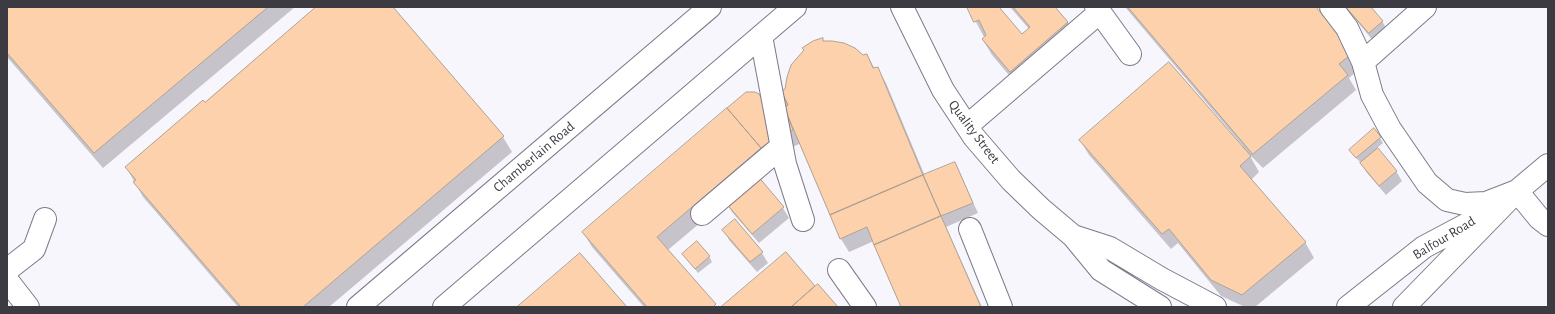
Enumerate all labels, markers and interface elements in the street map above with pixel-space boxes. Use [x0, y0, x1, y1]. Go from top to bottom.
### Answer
street label: Quality Street [945, 97, 1003, 167]
street label: Chamberlain Road [490, 118, 578, 196]
street label: Balfour Road [1410, 213, 1478, 263]

